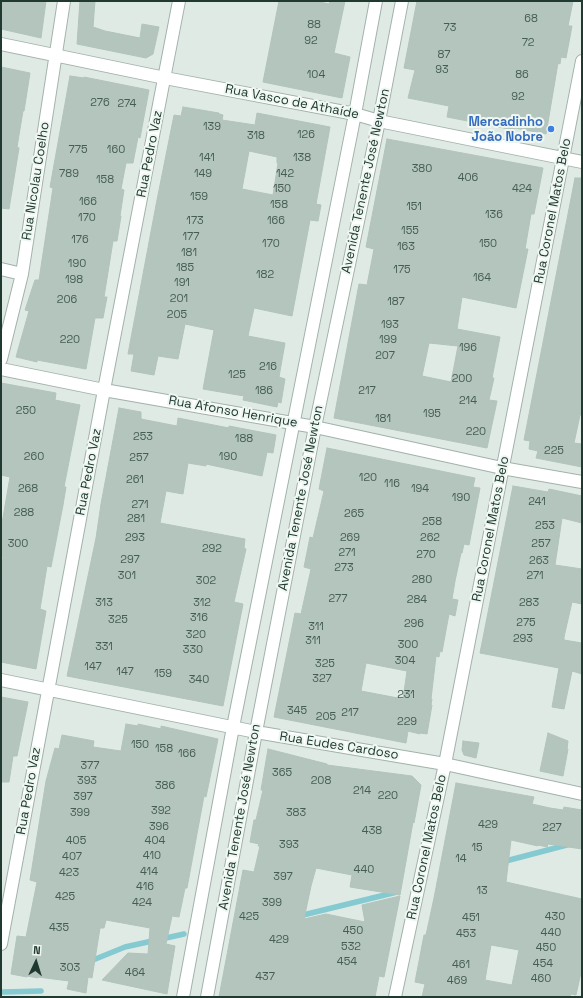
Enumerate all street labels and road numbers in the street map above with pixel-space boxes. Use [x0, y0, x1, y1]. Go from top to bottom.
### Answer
street label: Rua Vasco de Athaíde [224, 81, 360, 123]
street label: Avenida Tenente José Newton [339, 87, 393, 275]
street label: Rua Pedro Vaz [134, 109, 166, 199]
street label: Rua Nicolau Coelho [19, 121, 53, 241]
street label: Rua Coronel Matos Belo [531, 137, 575, 285]
street label: Rua Afonso Henrique [167, 393, 299, 431]
street label: Avenida Tenente José Newton [275, 404, 327, 592]
street label: Rua Pedro Vaz [73, 427, 105, 517]
street label: Rua Coronel Matos Belo [469, 455, 513, 603]
street label: Avenida Tenente José Newton [216, 723, 264, 911]
street label: Rua Eudes Cardoso [278, 729, 400, 763]
street label: Rua Pedro Vaz [14, 746, 44, 836]
street label: Rua Coronel Matos Belo [404, 773, 450, 921]

